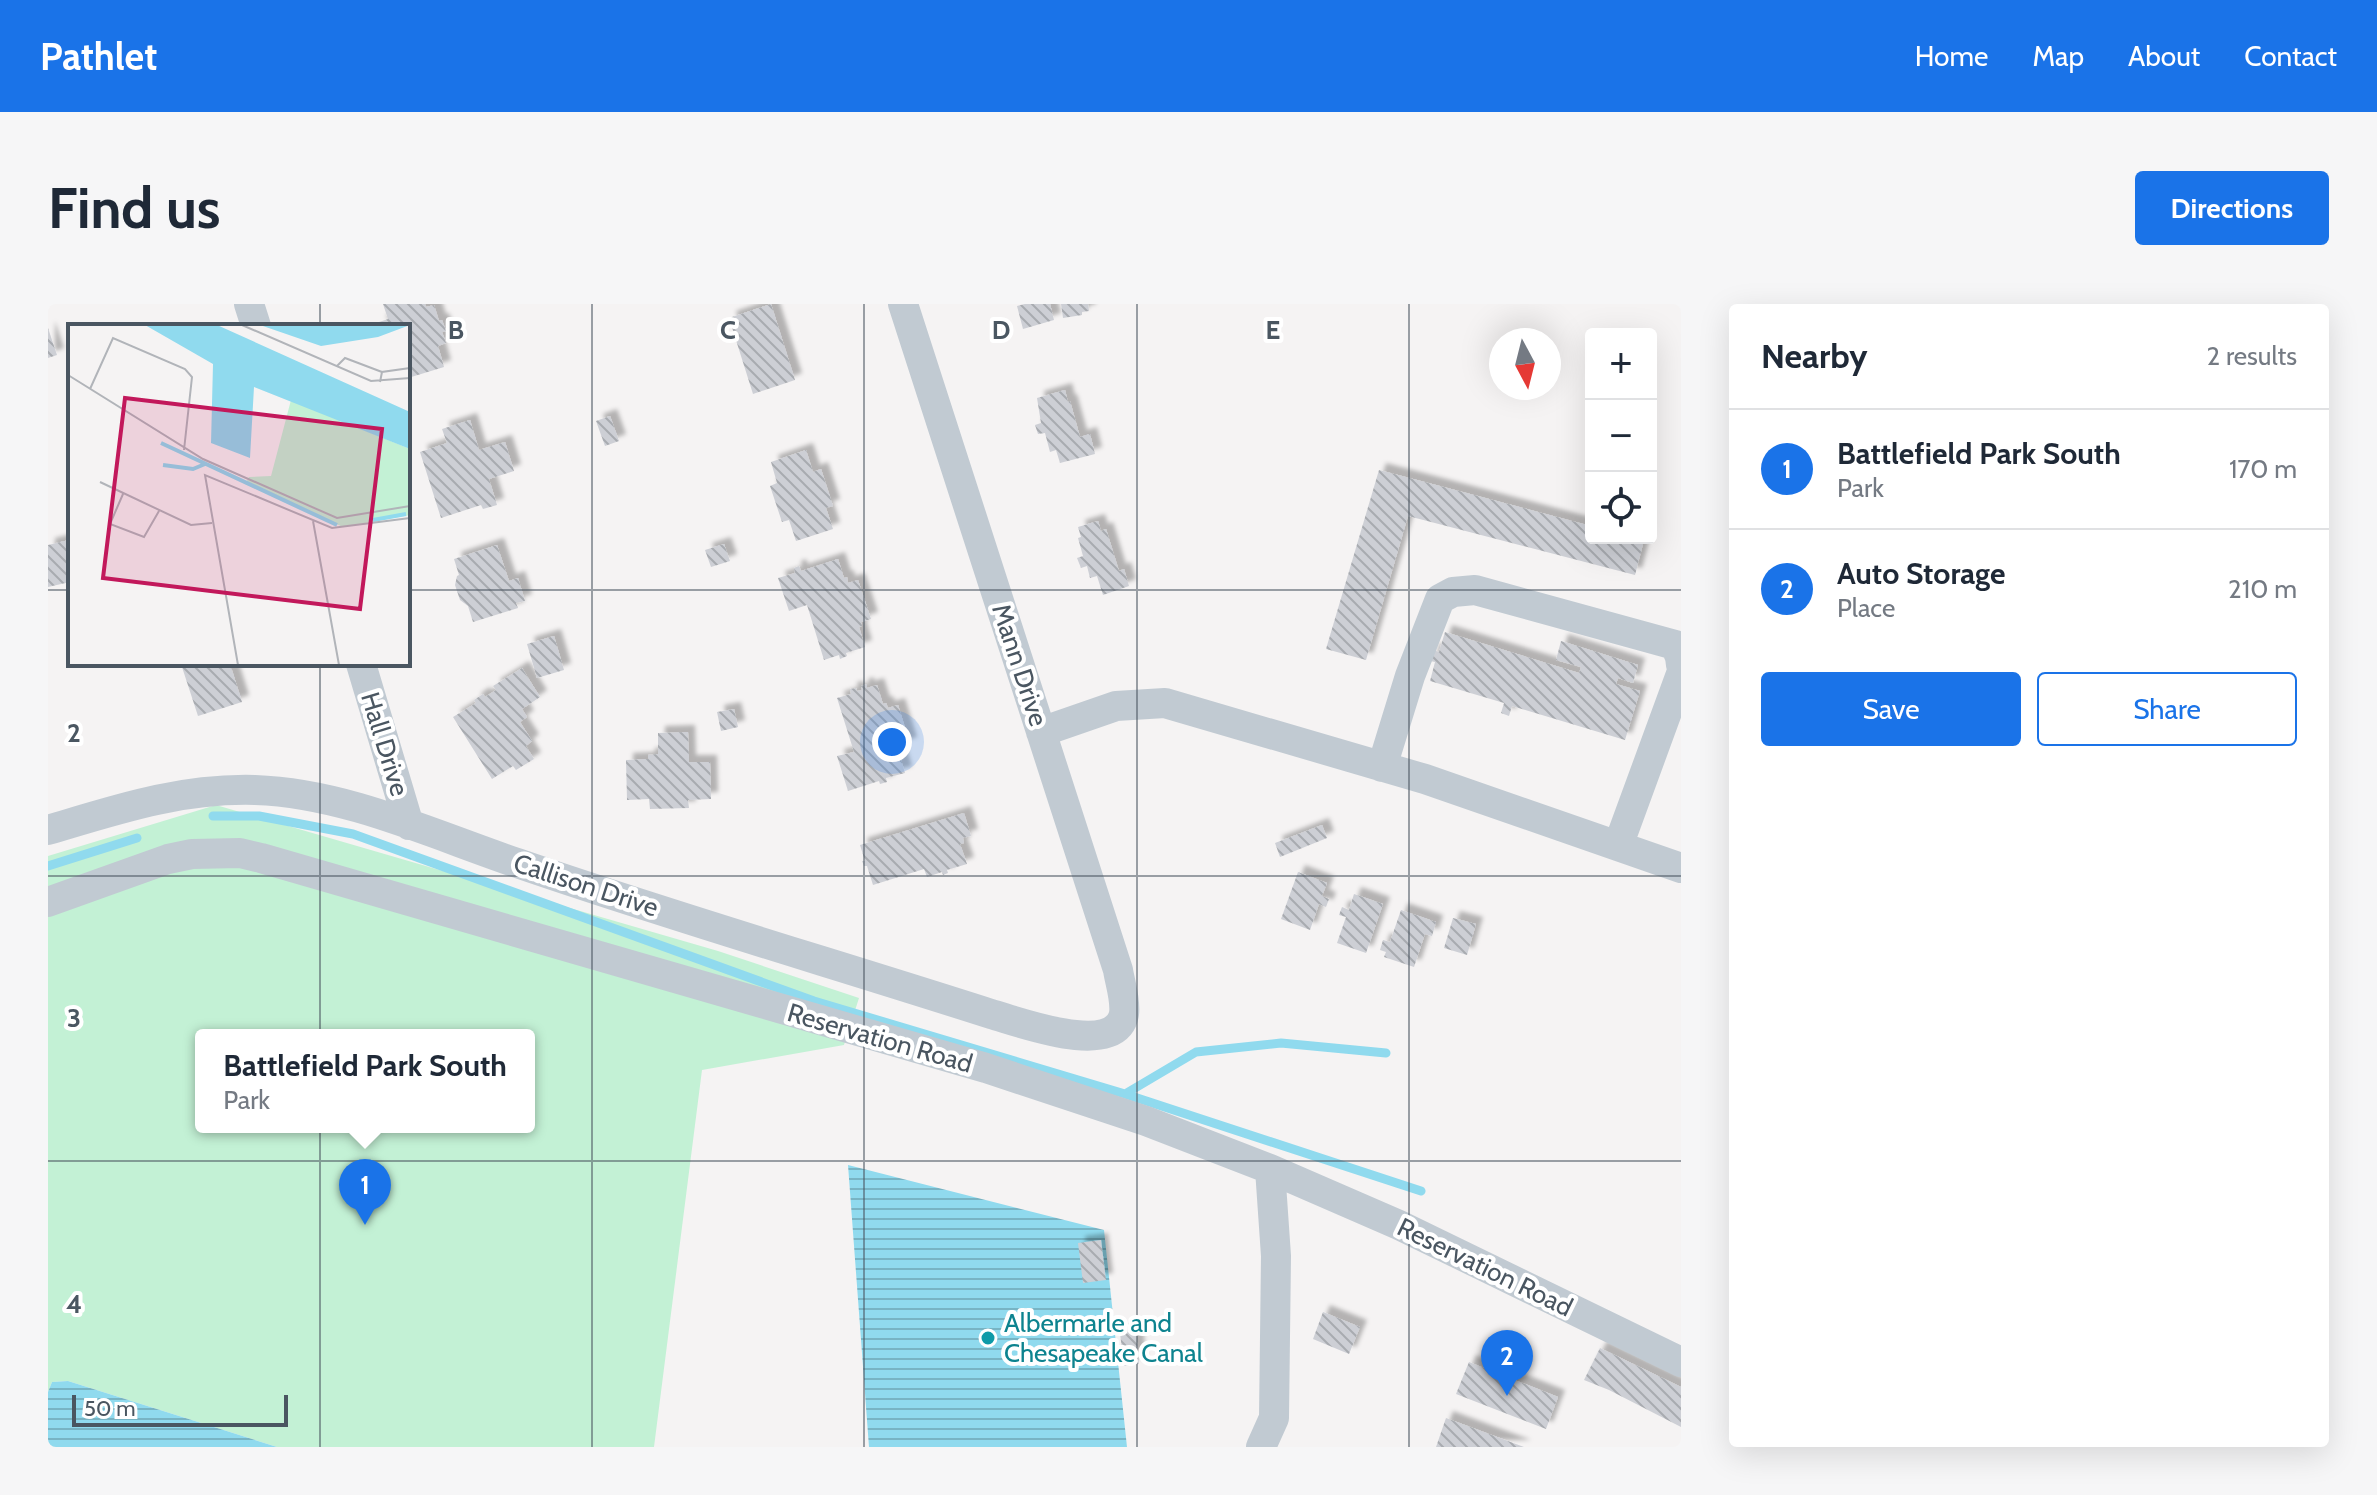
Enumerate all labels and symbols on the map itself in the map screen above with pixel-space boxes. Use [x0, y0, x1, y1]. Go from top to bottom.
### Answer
text: B [448, 314, 464, 346]
text: C [720, 314, 736, 346]
text: D [992, 314, 1010, 346]
text: E [1266, 314, 1280, 346]
inset map [68, 324, 410, 666]
north arrow [1489, 328, 1561, 400]
street label: Mann Drive [985, 600, 1055, 730]
street label: Hall Drive [354, 688, 416, 800]
text: 2 [67, 717, 81, 749]
your location [872, 722, 912, 762]
street label: Callison Drive [510, 847, 662, 923]
street label: Reservation Road [784, 996, 976, 1080]
text: 3 [67, 1002, 81, 1034]
pin: 1 [339, 1159, 391, 1225]
street label: Reservation Road [1392, 1211, 1578, 1323]
text: 4 [66, 1288, 82, 1320]
place label: Albermarle and Chesapeake Canal [1004, 1307, 1203, 1369]
marker: Albermarle and Chesapeake Canal [979, 1329, 997, 1347]
pin: 2 [1481, 1330, 1533, 1396]
scale bar [72, 1391, 288, 1427]

